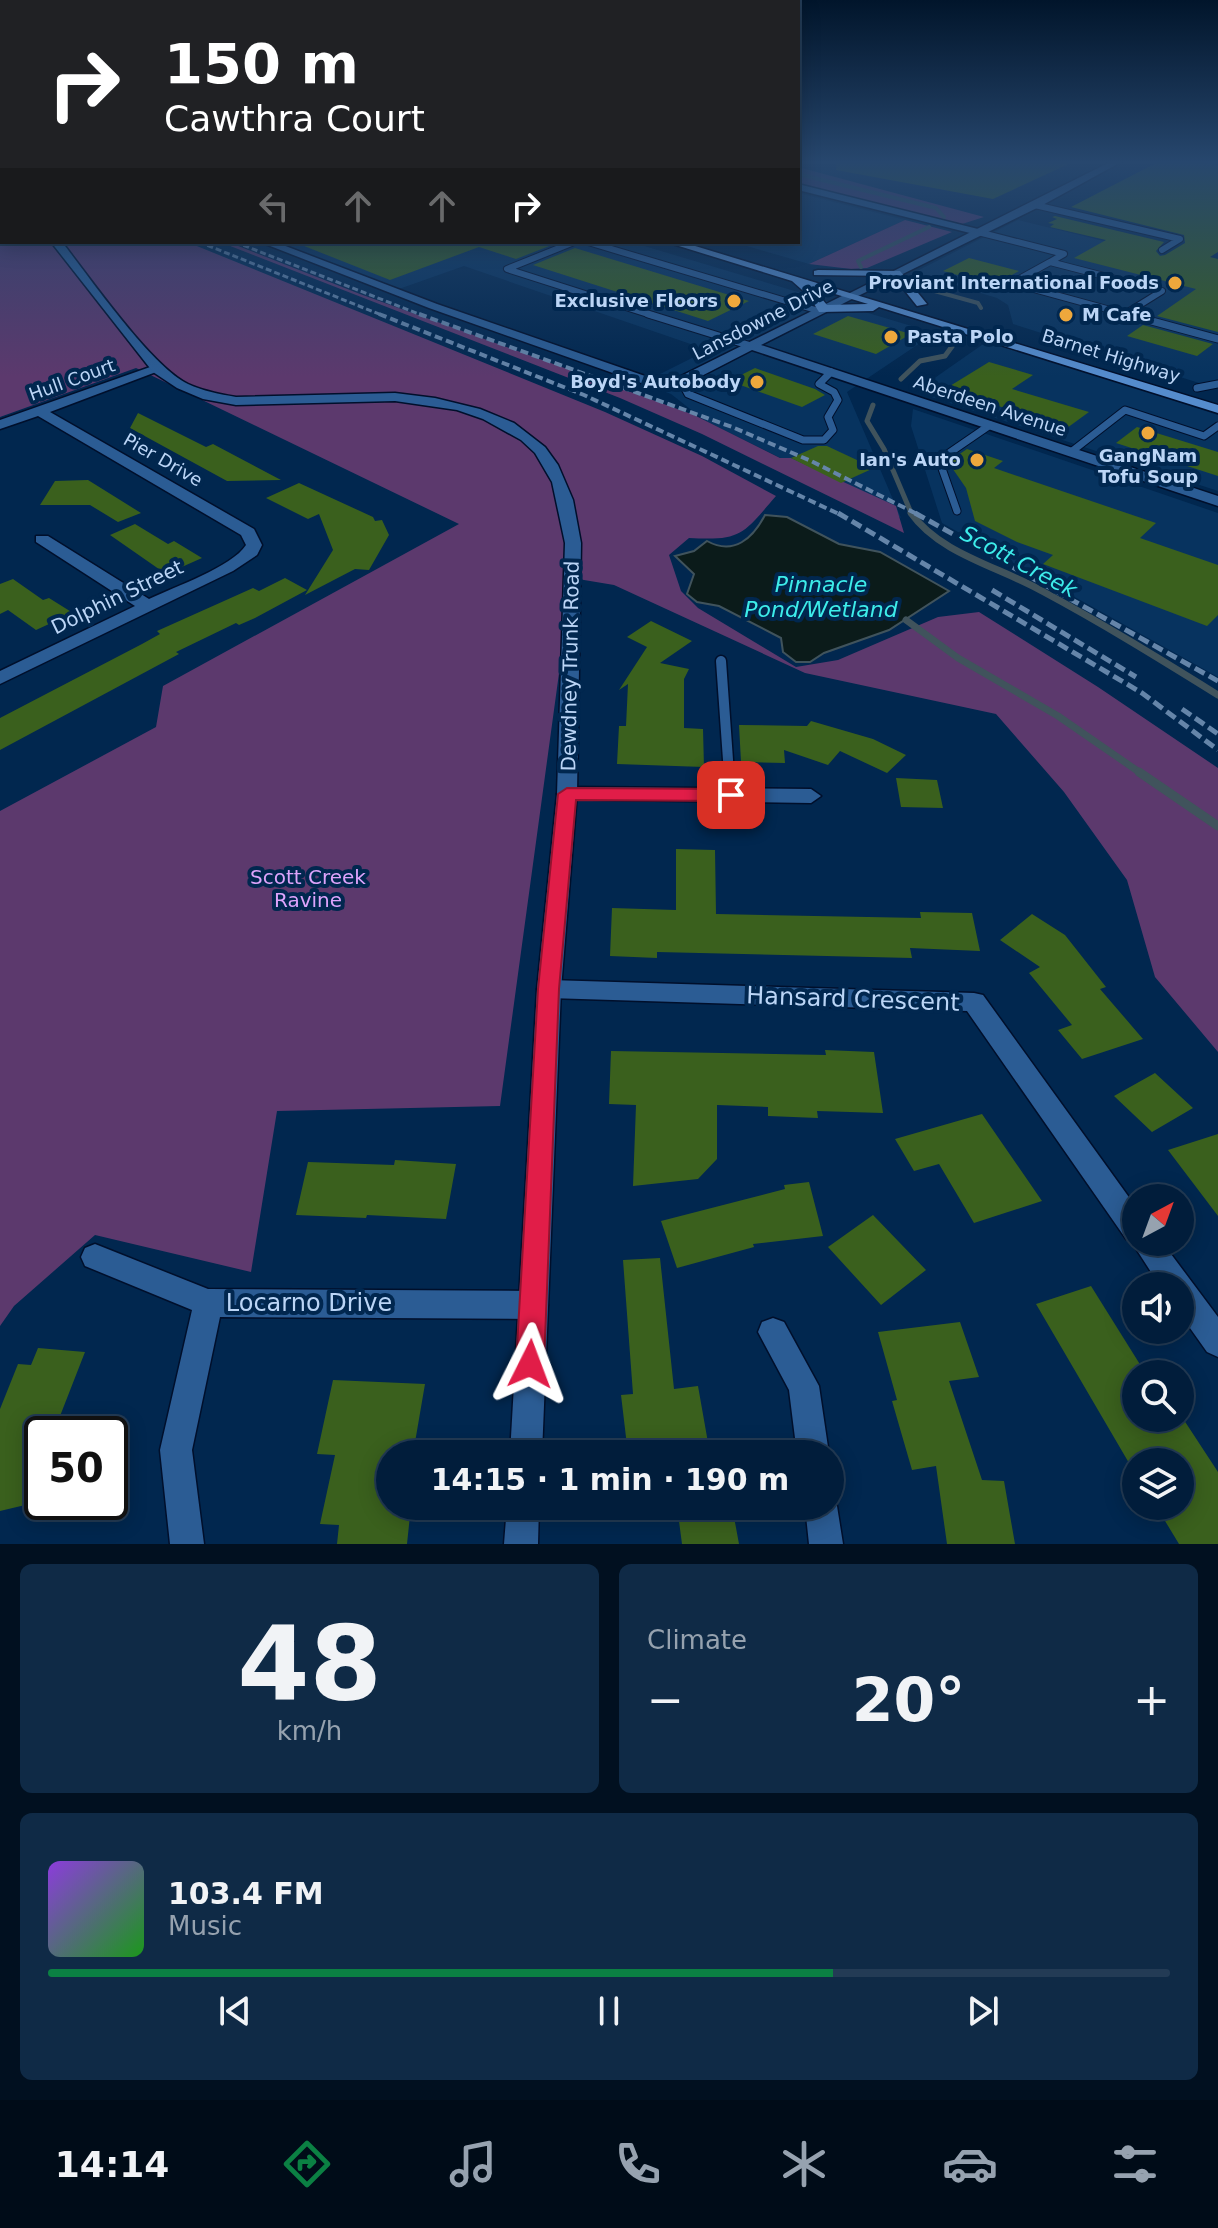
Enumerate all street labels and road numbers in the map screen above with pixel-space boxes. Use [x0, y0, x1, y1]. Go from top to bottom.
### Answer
street label: Lansdowne Drive [689, 275, 837, 364]
street label: Barnet Highway [1039, 325, 1183, 387]
street label: Hull Court [26, 354, 118, 405]
street label: Aberdeen Avenue [911, 371, 1069, 440]
street label: Pier Drive [120, 429, 206, 491]
street label: Dolphin Street [47, 555, 187, 639]
street label: Dewdney Trunk Road [556, 560, 584, 772]
street label: Hansard Crescent [746, 981, 960, 1017]
street label: Locarno Drive [226, 1289, 392, 1317]

